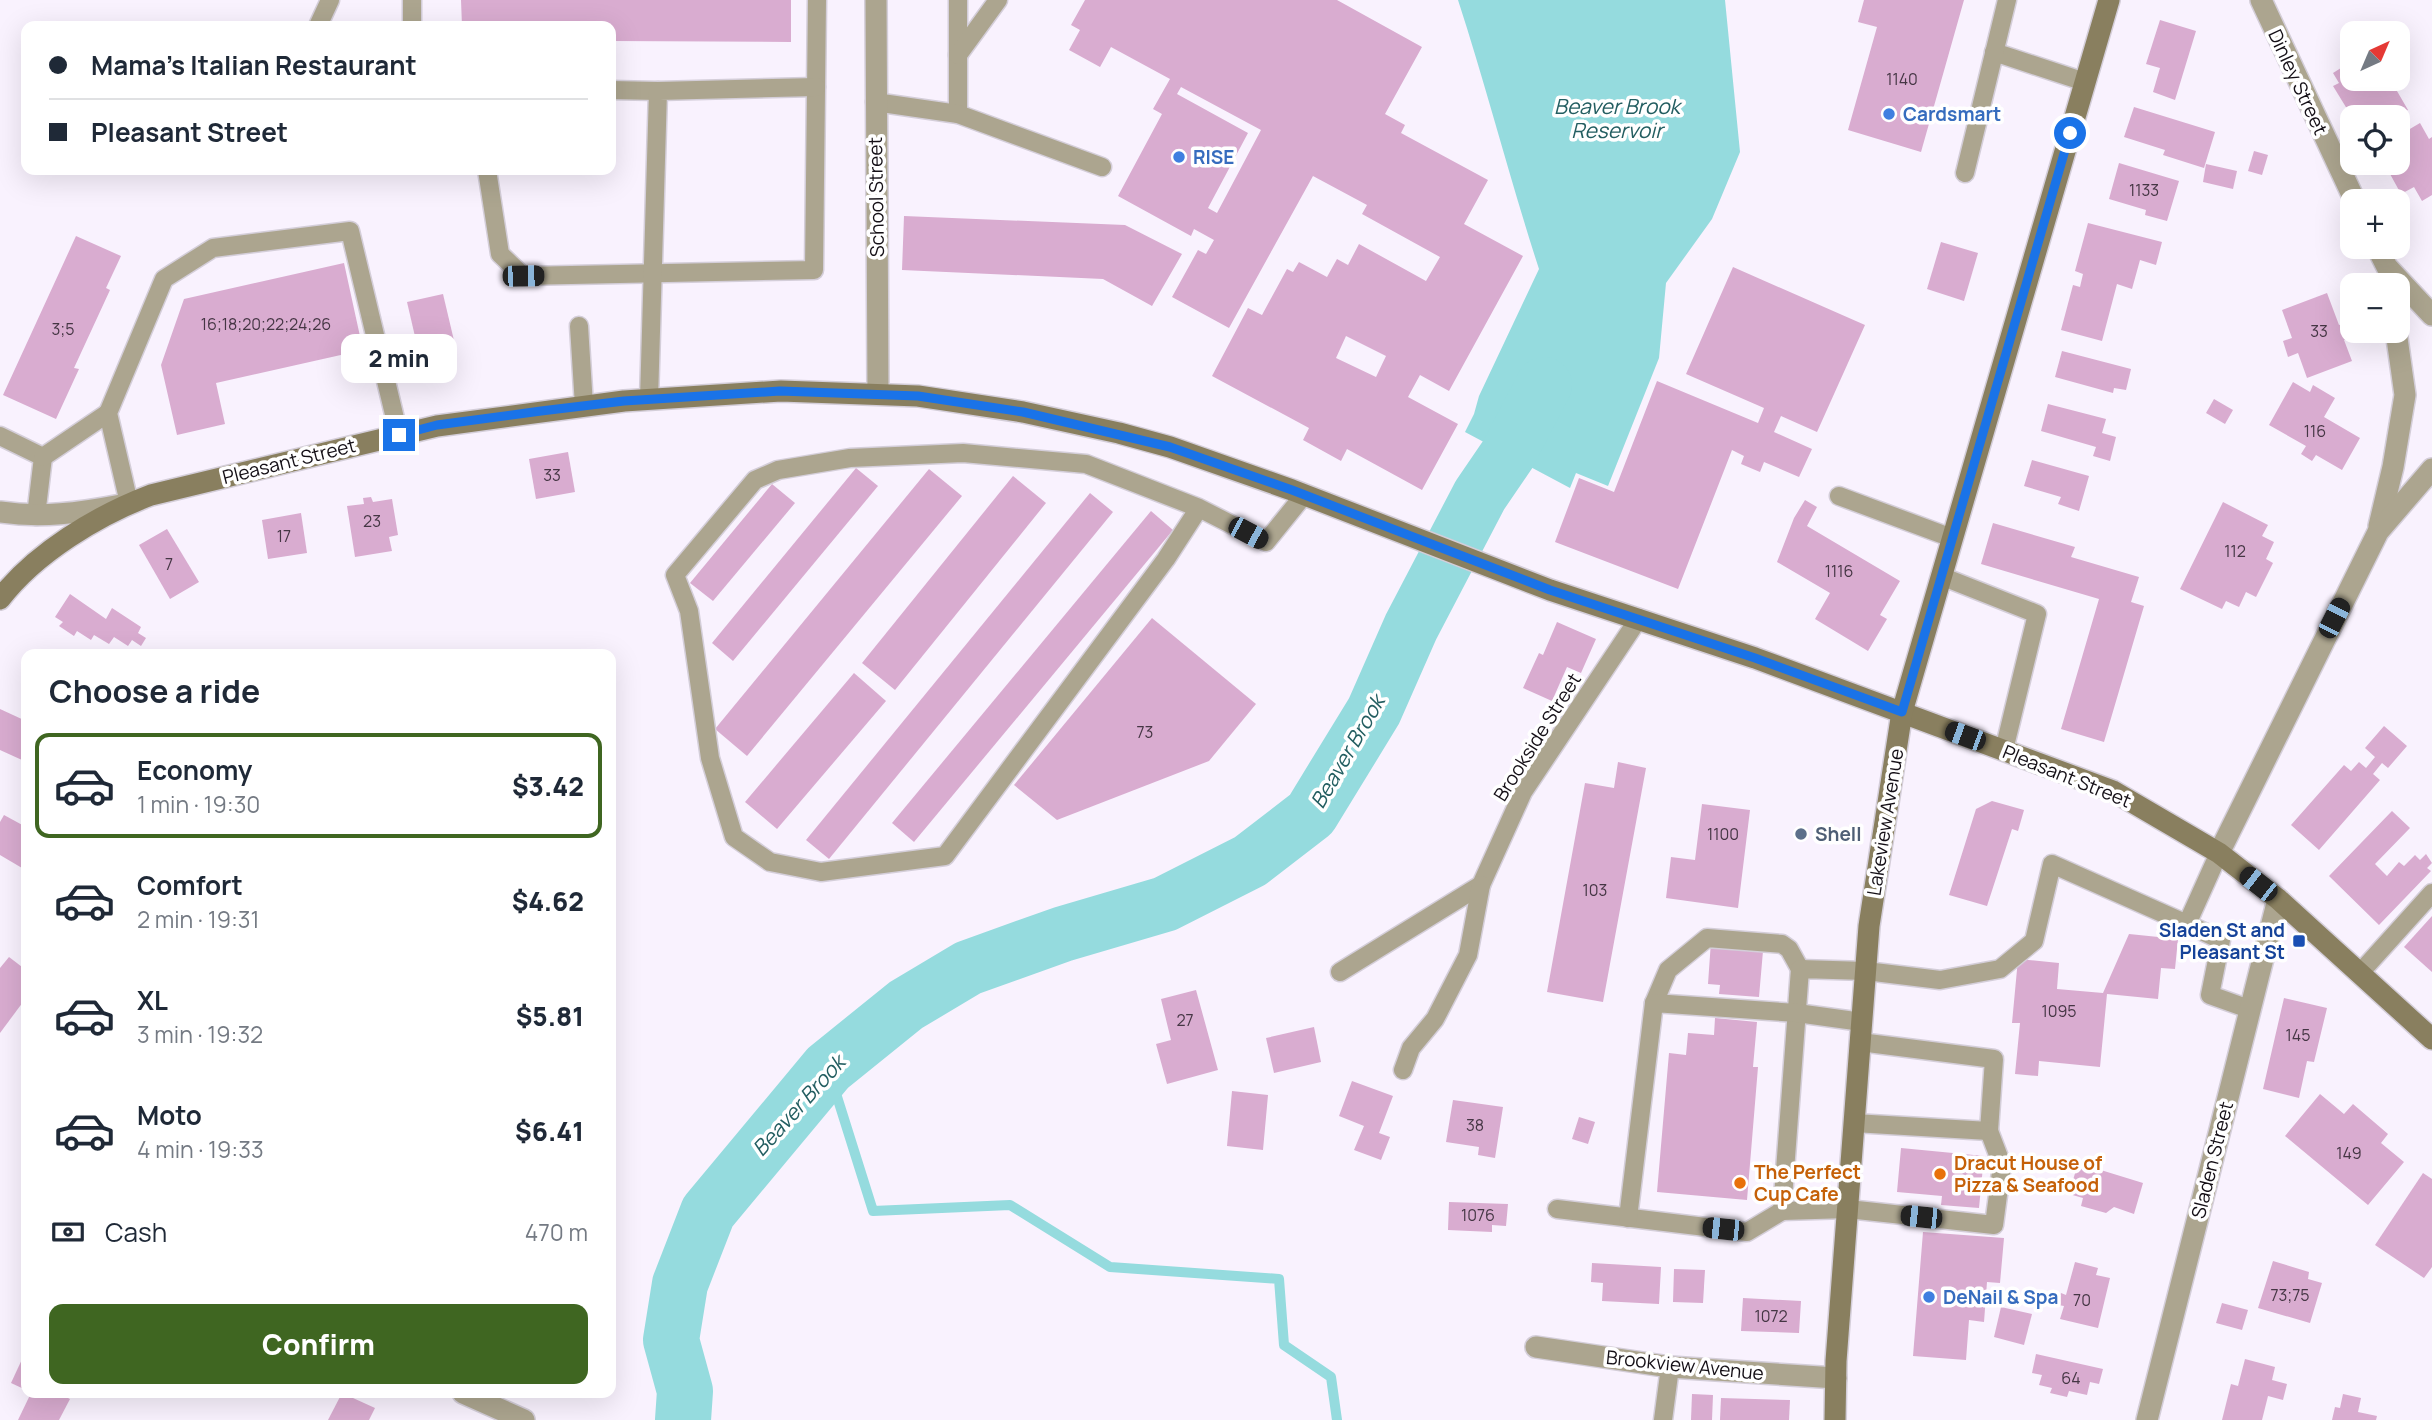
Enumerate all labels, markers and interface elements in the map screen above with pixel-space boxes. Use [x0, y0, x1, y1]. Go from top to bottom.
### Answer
north arrow [2340, 21, 2410, 91]
map controls [2340, 21, 2410, 343]
street label: Dinley Street [2262, 25, 2334, 139]
text: Mama's Italian Restaurant [91, 47, 417, 83]
house number: 1140 [1886, 68, 1918, 90]
water label: Beaver Brook Reservoir [1554, 92, 1683, 144]
place label: Cardsmart [1903, 101, 2001, 127]
button: locate [2340, 105, 2410, 175]
marker: Cardsmart [1881, 106, 1897, 122]
text: Pleasant Street [91, 114, 288, 150]
route start [2054, 117, 2086, 149]
street label: School Street [862, 137, 890, 257]
place label: RISE [1193, 144, 1234, 170]
marker: RISE [1171, 149, 1187, 165]
house number: 1133 [2129, 179, 2159, 201]
button: + [2340, 189, 2410, 259]
car [502, 265, 545, 287]
button: − [2340, 273, 2410, 343]
house number: 16;18;20;22;24;26 [201, 313, 331, 335]
house number: 3;5 [52, 318, 74, 340]
house number: 33 [2310, 320, 2328, 342]
callout: 2 min [341, 334, 457, 382]
text: 2 min [369, 342, 430, 374]
route end [383, 419, 415, 451]
house number: 116 [2304, 420, 2326, 442]
street label: Pleasant Street [220, 432, 358, 490]
house number: 33 [543, 464, 561, 486]
house number: 23 [363, 510, 381, 532]
car [1225, 514, 1272, 552]
house number: 17 [277, 525, 291, 547]
house number: 112 [2224, 540, 2246, 562]
house number: 7 [165, 553, 173, 575]
house number: 1116 [1825, 560, 1853, 582]
car [2316, 595, 2353, 641]
street label: Brookside Street [1487, 668, 1587, 806]
text: Choose a ride [49, 669, 260, 713]
water label: Beaver Brook [1304, 688, 1392, 813]
car [1942, 719, 1989, 753]
house number: 73 [1137, 721, 1153, 743]
street label: Pleasant Street [1999, 738, 2135, 814]
street label: Lakeview Avenue [1861, 747, 1909, 897]
text: Economy [137, 752, 252, 788]
icon: car [53, 754, 116, 817]
text: $3.42 [512, 768, 584, 804]
text: 1 min · 19:30 [137, 788, 260, 820]
place label: Shell [1815, 821, 1861, 847]
house number: 1100 [1707, 823, 1739, 845]
marker: Shell [1793, 826, 1809, 842]
car [2235, 863, 2282, 905]
text: Comfort [137, 867, 243, 903]
icon: car [53, 869, 116, 932]
house number: 103 [1583, 879, 1607, 901]
text: $4.62 [512, 883, 584, 919]
text: 2 min · 19:31 [137, 903, 259, 935]
place label: Sladen St and Pleasant St [2159, 917, 2285, 965]
marker: Sladen St and Pleasant St [2291, 933, 2307, 949]
text: XL [137, 982, 168, 1018]
icon: car [53, 984, 116, 1047]
text: $5.81 [516, 998, 584, 1034]
house number: 1095 [2041, 1000, 2077, 1022]
house number: 27 [1176, 1009, 1194, 1031]
text: 3 min · 19:32 [137, 1018, 263, 1050]
house number: 145 [2286, 1024, 2310, 1046]
water label: Beaver Brook [746, 1047, 853, 1162]
text: Moto [137, 1097, 202, 1133]
icon: car [53, 1099, 116, 1162]
street label: Sladen Street [2185, 1099, 2239, 1221]
text: $6.41 [515, 1113, 584, 1149]
house number: 38 [1466, 1114, 1484, 1136]
text: 4 min · 19:33 [137, 1133, 264, 1165]
house number: 149 [2336, 1142, 2362, 1164]
place label: Dracut House of Pizza & Seafood [1954, 1150, 2102, 1198]
place label: The Perfect Cup Cafe [1754, 1159, 1861, 1207]
marker: Dracut House of Pizza & Seafood [1932, 1166, 1948, 1182]
marker: The Perfect Cup Cafe [1732, 1175, 1748, 1191]
house number: 1076 [1461, 1204, 1495, 1226]
car [1900, 1204, 1943, 1230]
icon: cash [49, 1213, 87, 1251]
text: Cash [105, 1214, 167, 1250]
text: 470 m [525, 1216, 588, 1248]
car [1702, 1216, 1745, 1242]
place label: DeNail & Spa [1943, 1284, 2058, 1310]
house number: 73;75 [2270, 1284, 2310, 1306]
marker: DeNail & Spa [1921, 1289, 1937, 1305]
house number: 70 [2073, 1289, 2091, 1311]
button: Confirm [49, 1304, 588, 1384]
house number: 1072 [1754, 1305, 1788, 1327]
street label: Brookview Avenue [1605, 1344, 1765, 1386]
house number: 64 [2061, 1367, 2081, 1389]

